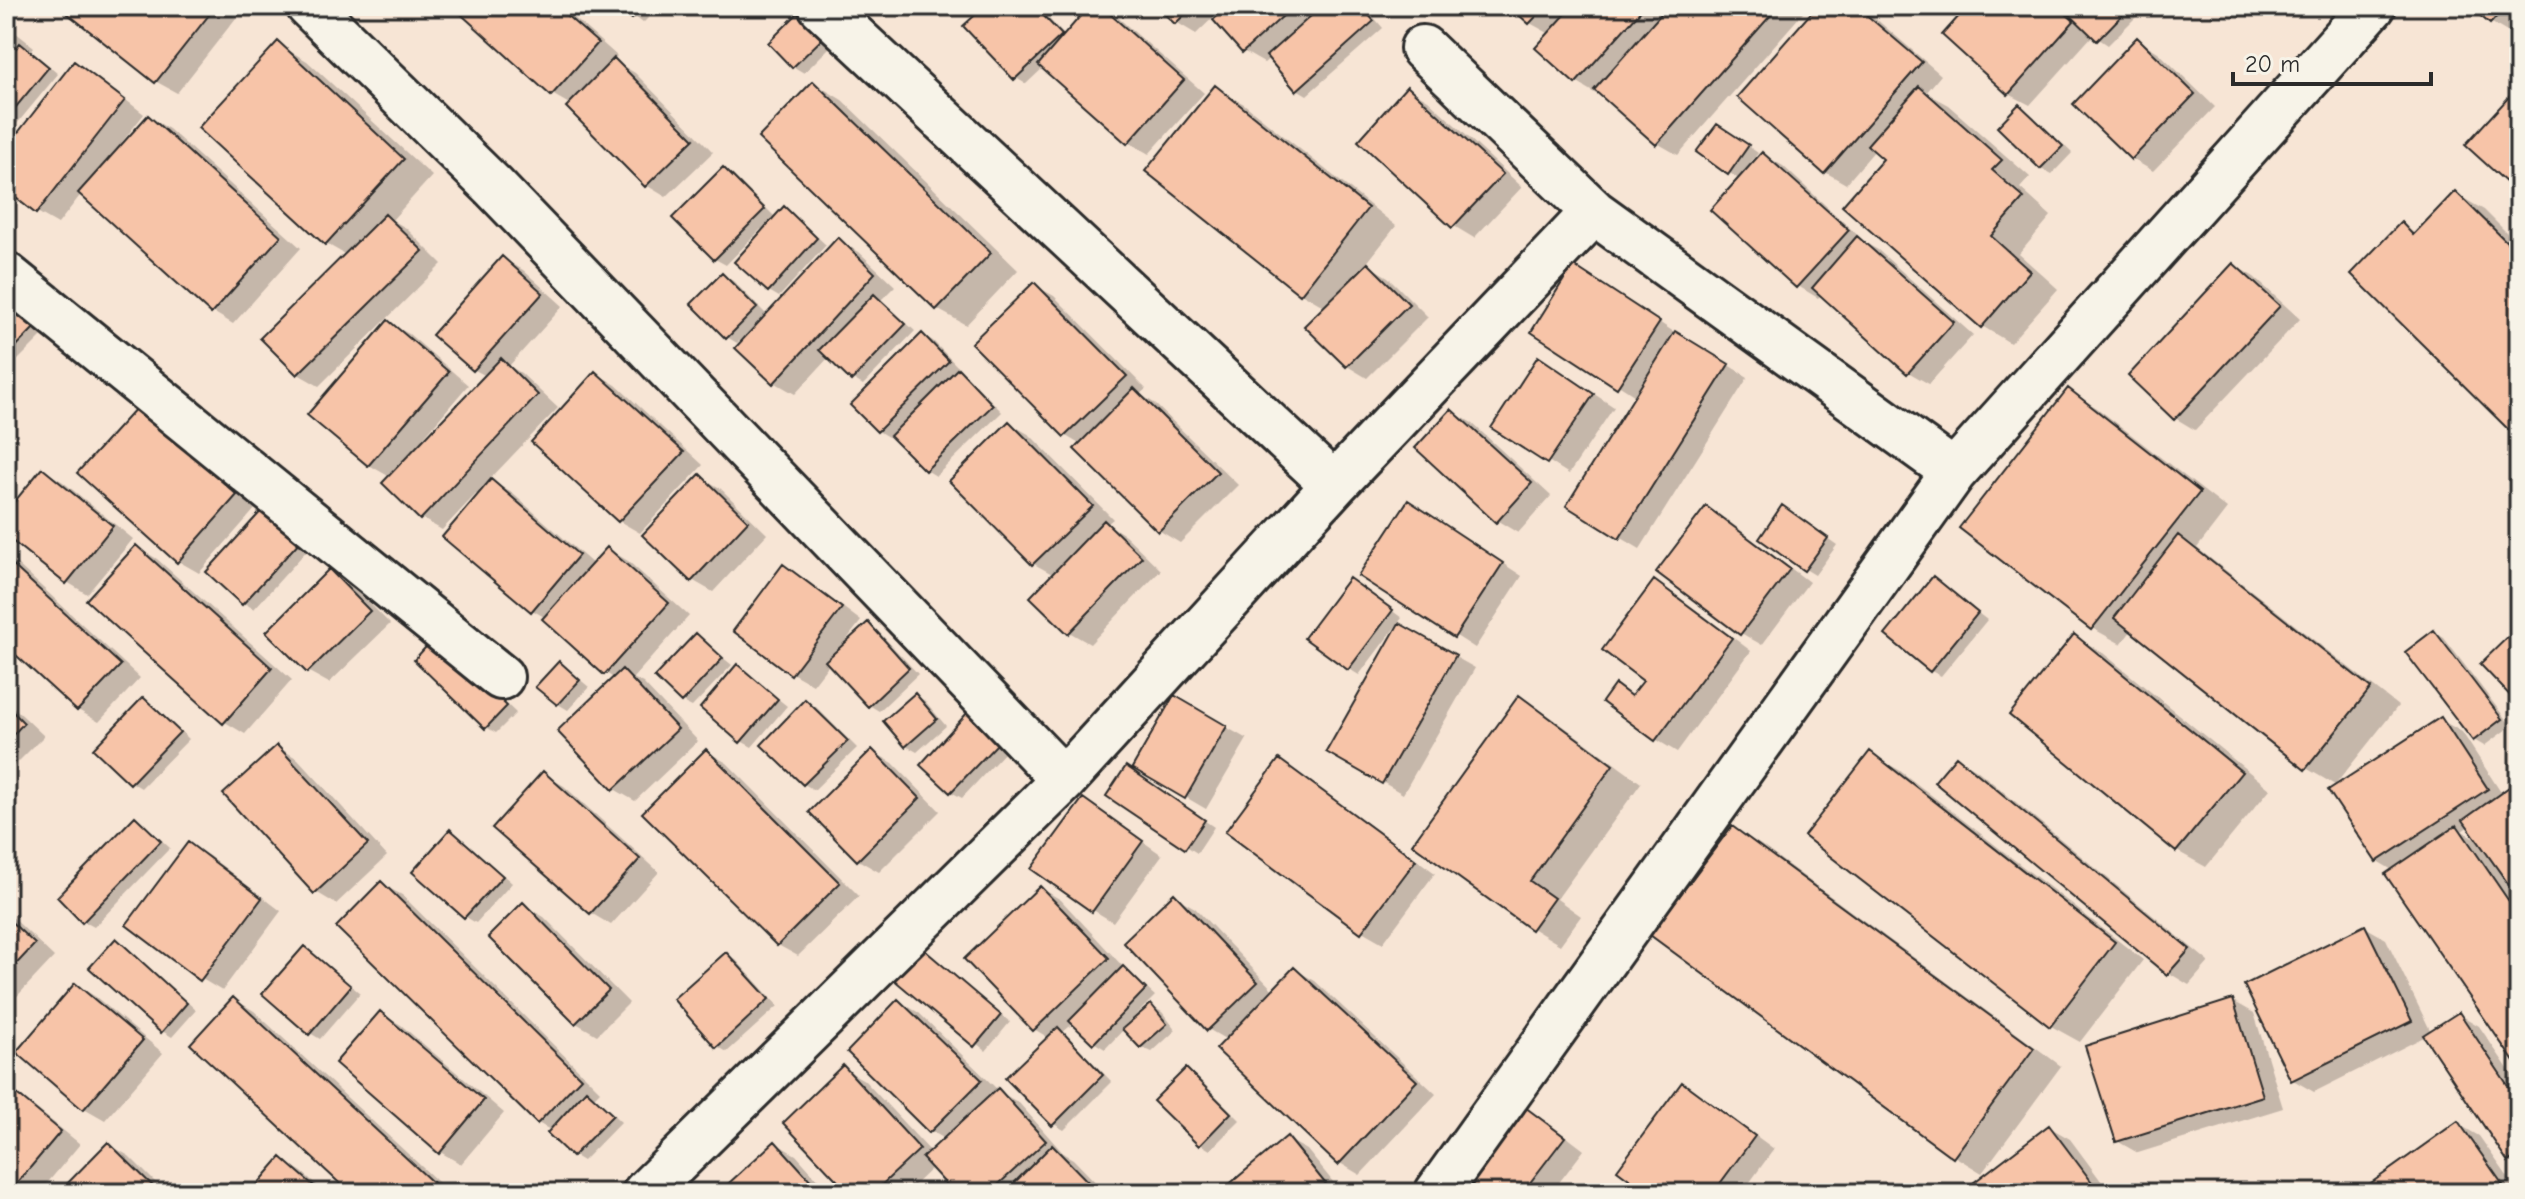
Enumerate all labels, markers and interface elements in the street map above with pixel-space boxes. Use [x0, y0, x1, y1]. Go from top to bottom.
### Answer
scale bar [2233, 36, 2431, 86]
text: 20 m [2245, 50, 2300, 78]

